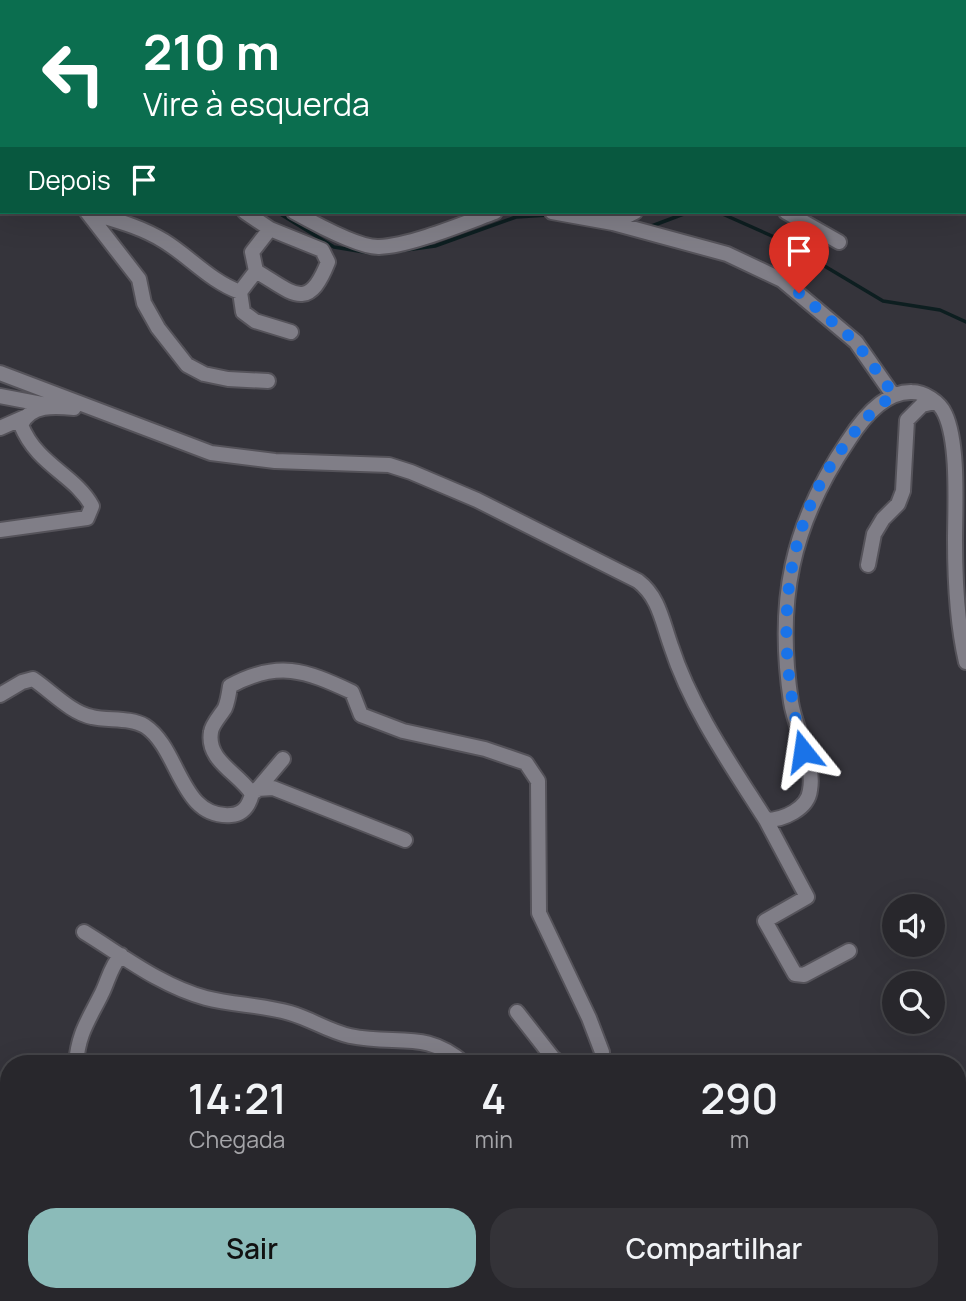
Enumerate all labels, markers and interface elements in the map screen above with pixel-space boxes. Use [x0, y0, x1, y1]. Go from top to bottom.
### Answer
text: 210 m [143, 18, 280, 85]
icon: left [28, 28, 119, 119]
text: Vire à esquerda [143, 82, 370, 126]
icon: arrive [125, 161, 163, 199]
text: Depois [28, 162, 111, 198]
pin [769, 221, 829, 293]
icon: arrive [780, 232, 818, 270]
position arrow [766, 714, 840, 788]
map controls [882, 894, 945, 1034]
button: sound [882, 894, 945, 957]
button: search [882, 971, 945, 1034]
text: 14:21 [188, 1069, 287, 1127]
text: 4 [481, 1069, 506, 1127]
text: 290 [701, 1069, 778, 1127]
text: Chegada [189, 1123, 285, 1155]
text: min [474, 1123, 513, 1155]
text: m [730, 1123, 749, 1155]
button: Sair [28, 1208, 476, 1288]
button: Compartilhar [490, 1208, 938, 1288]

